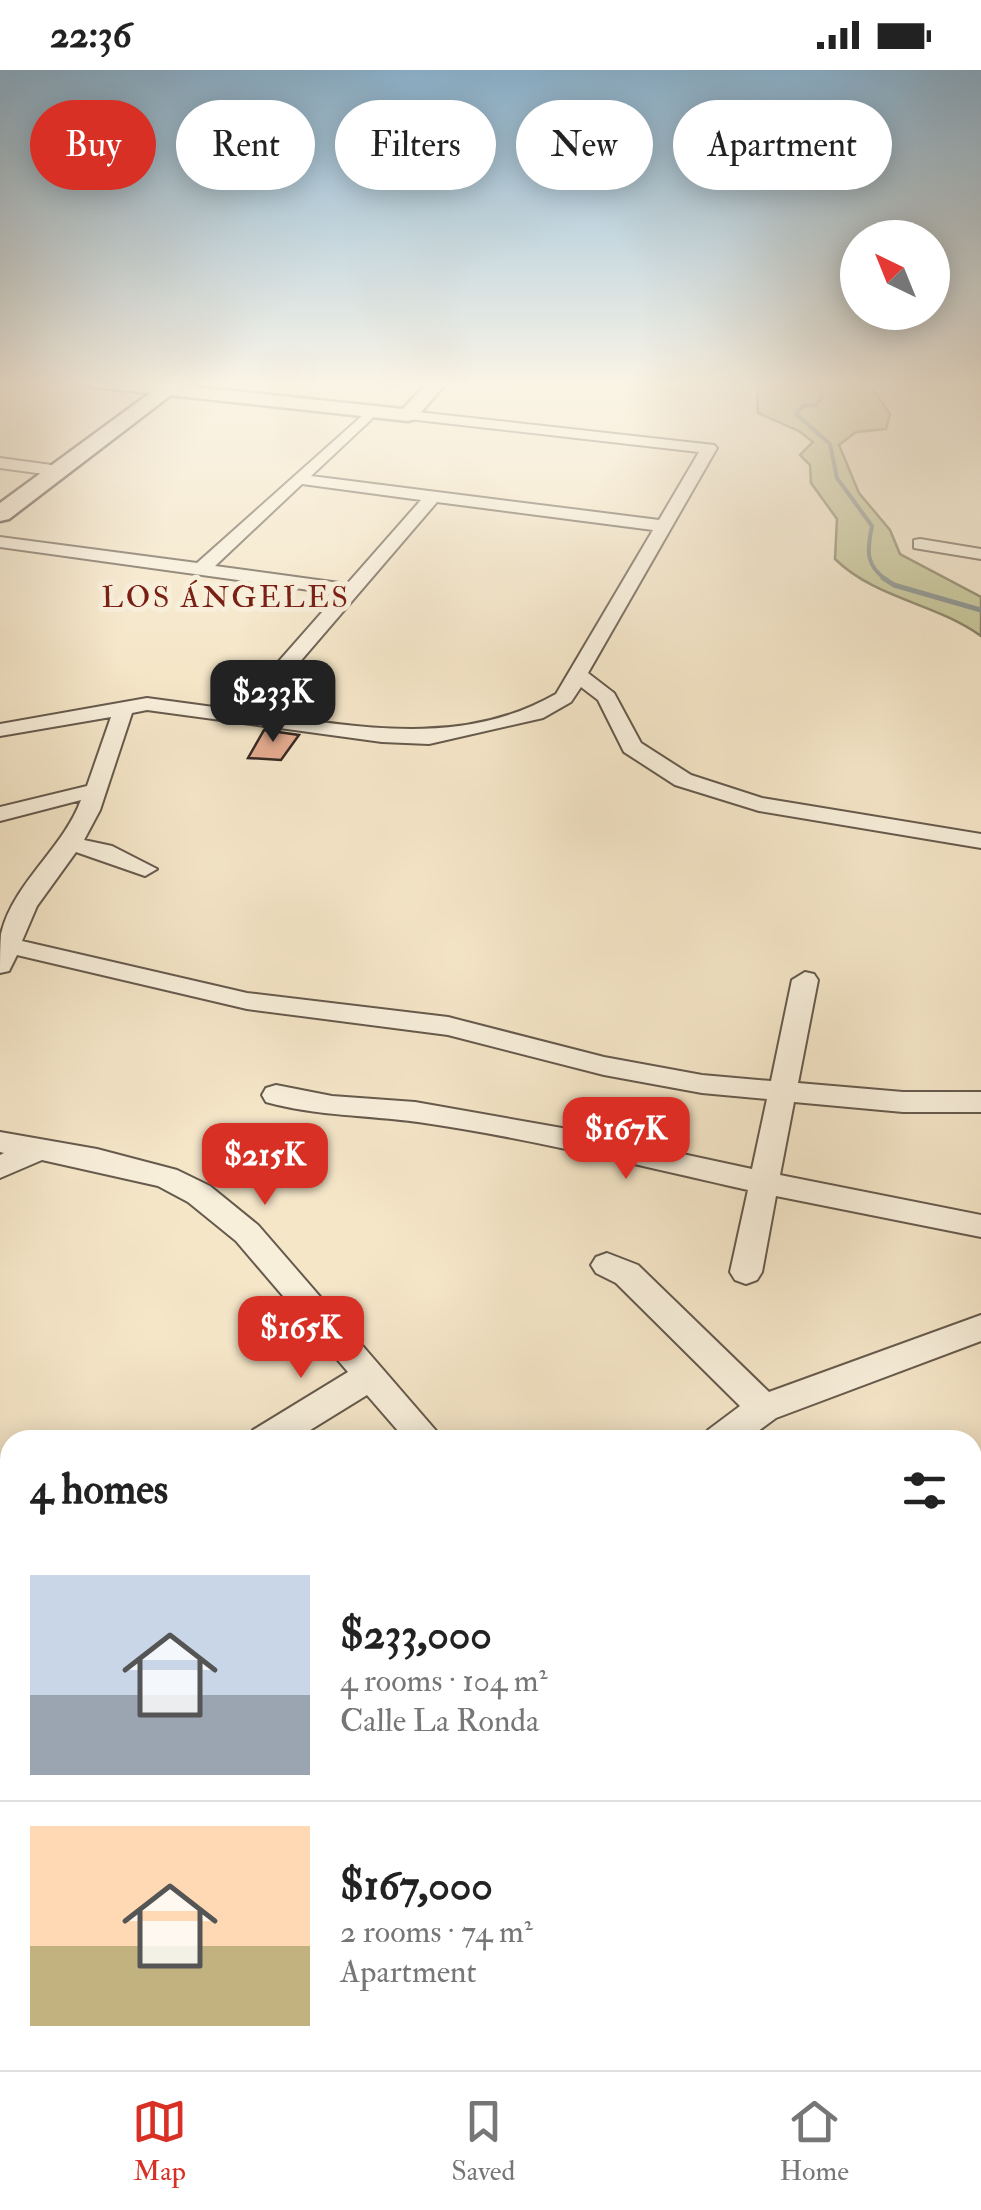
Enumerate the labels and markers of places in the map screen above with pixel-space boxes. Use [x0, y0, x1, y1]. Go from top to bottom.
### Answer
pin: $233K [203, 660, 343, 745]
pin: $167K [556, 1097, 696, 1182]
pin: $215K [195, 1123, 335, 1208]
pin: $165K [231, 1296, 371, 1381]

